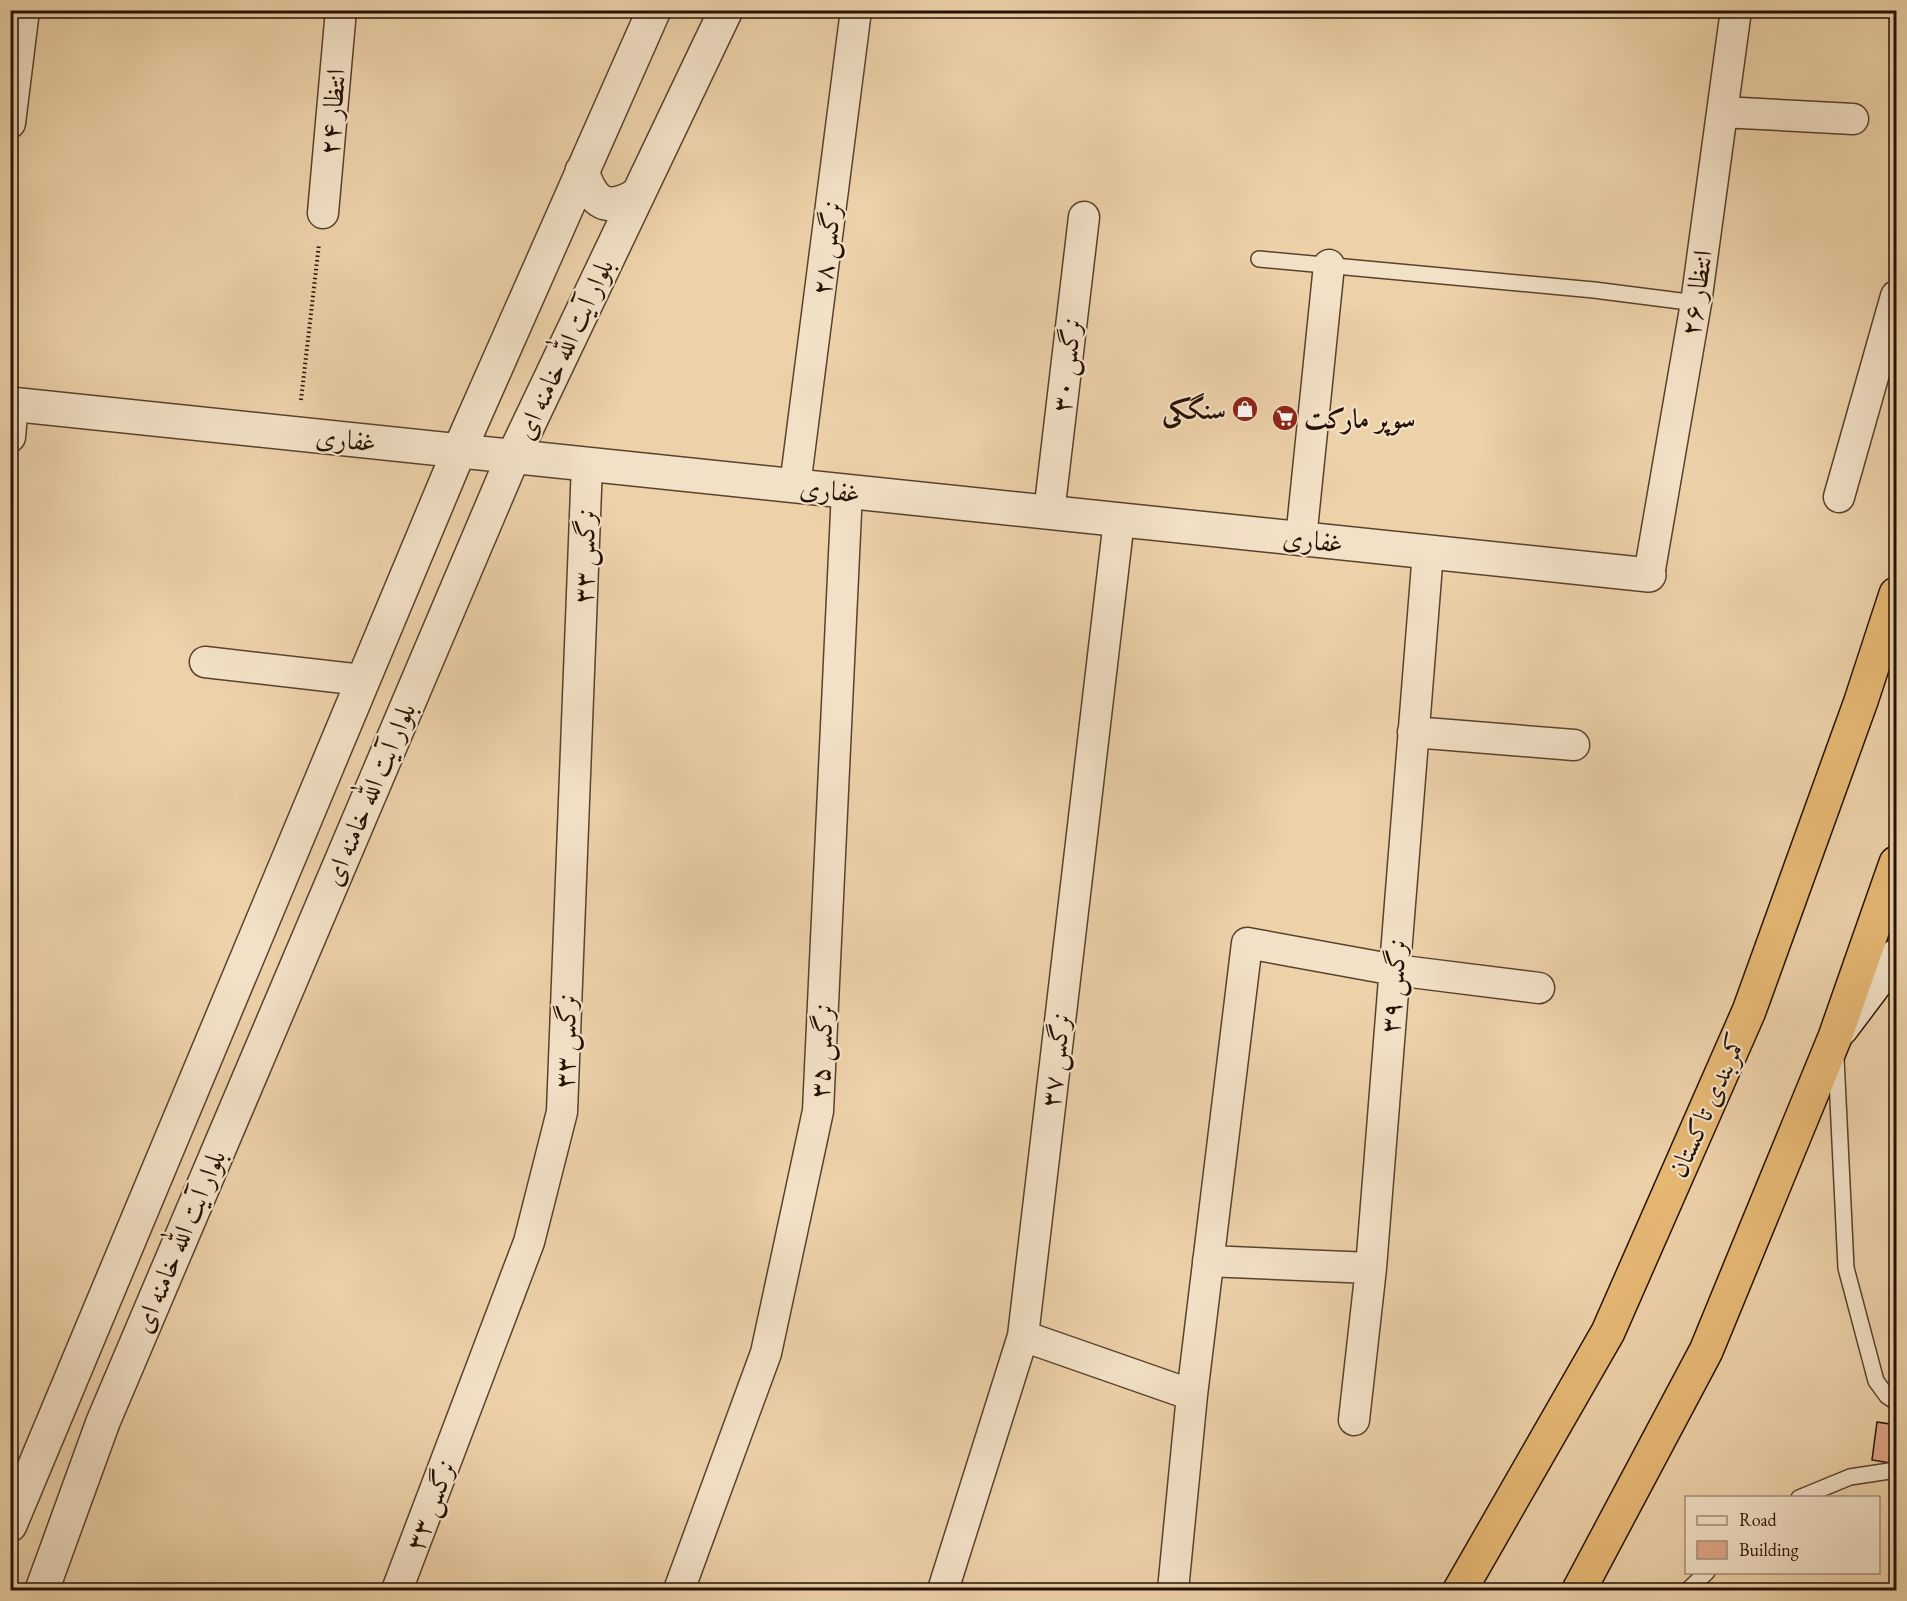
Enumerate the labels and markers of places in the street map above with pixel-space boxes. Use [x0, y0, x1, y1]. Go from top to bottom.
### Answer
place label: سنگکی [1162, 392, 1226, 429]
shop icon: سنگکی [1230, 394, 1260, 424]
place label: سوپر مارکت [1304, 401, 1416, 437]
supermarket icon: سوپر مارکت [1270, 403, 1300, 433]

